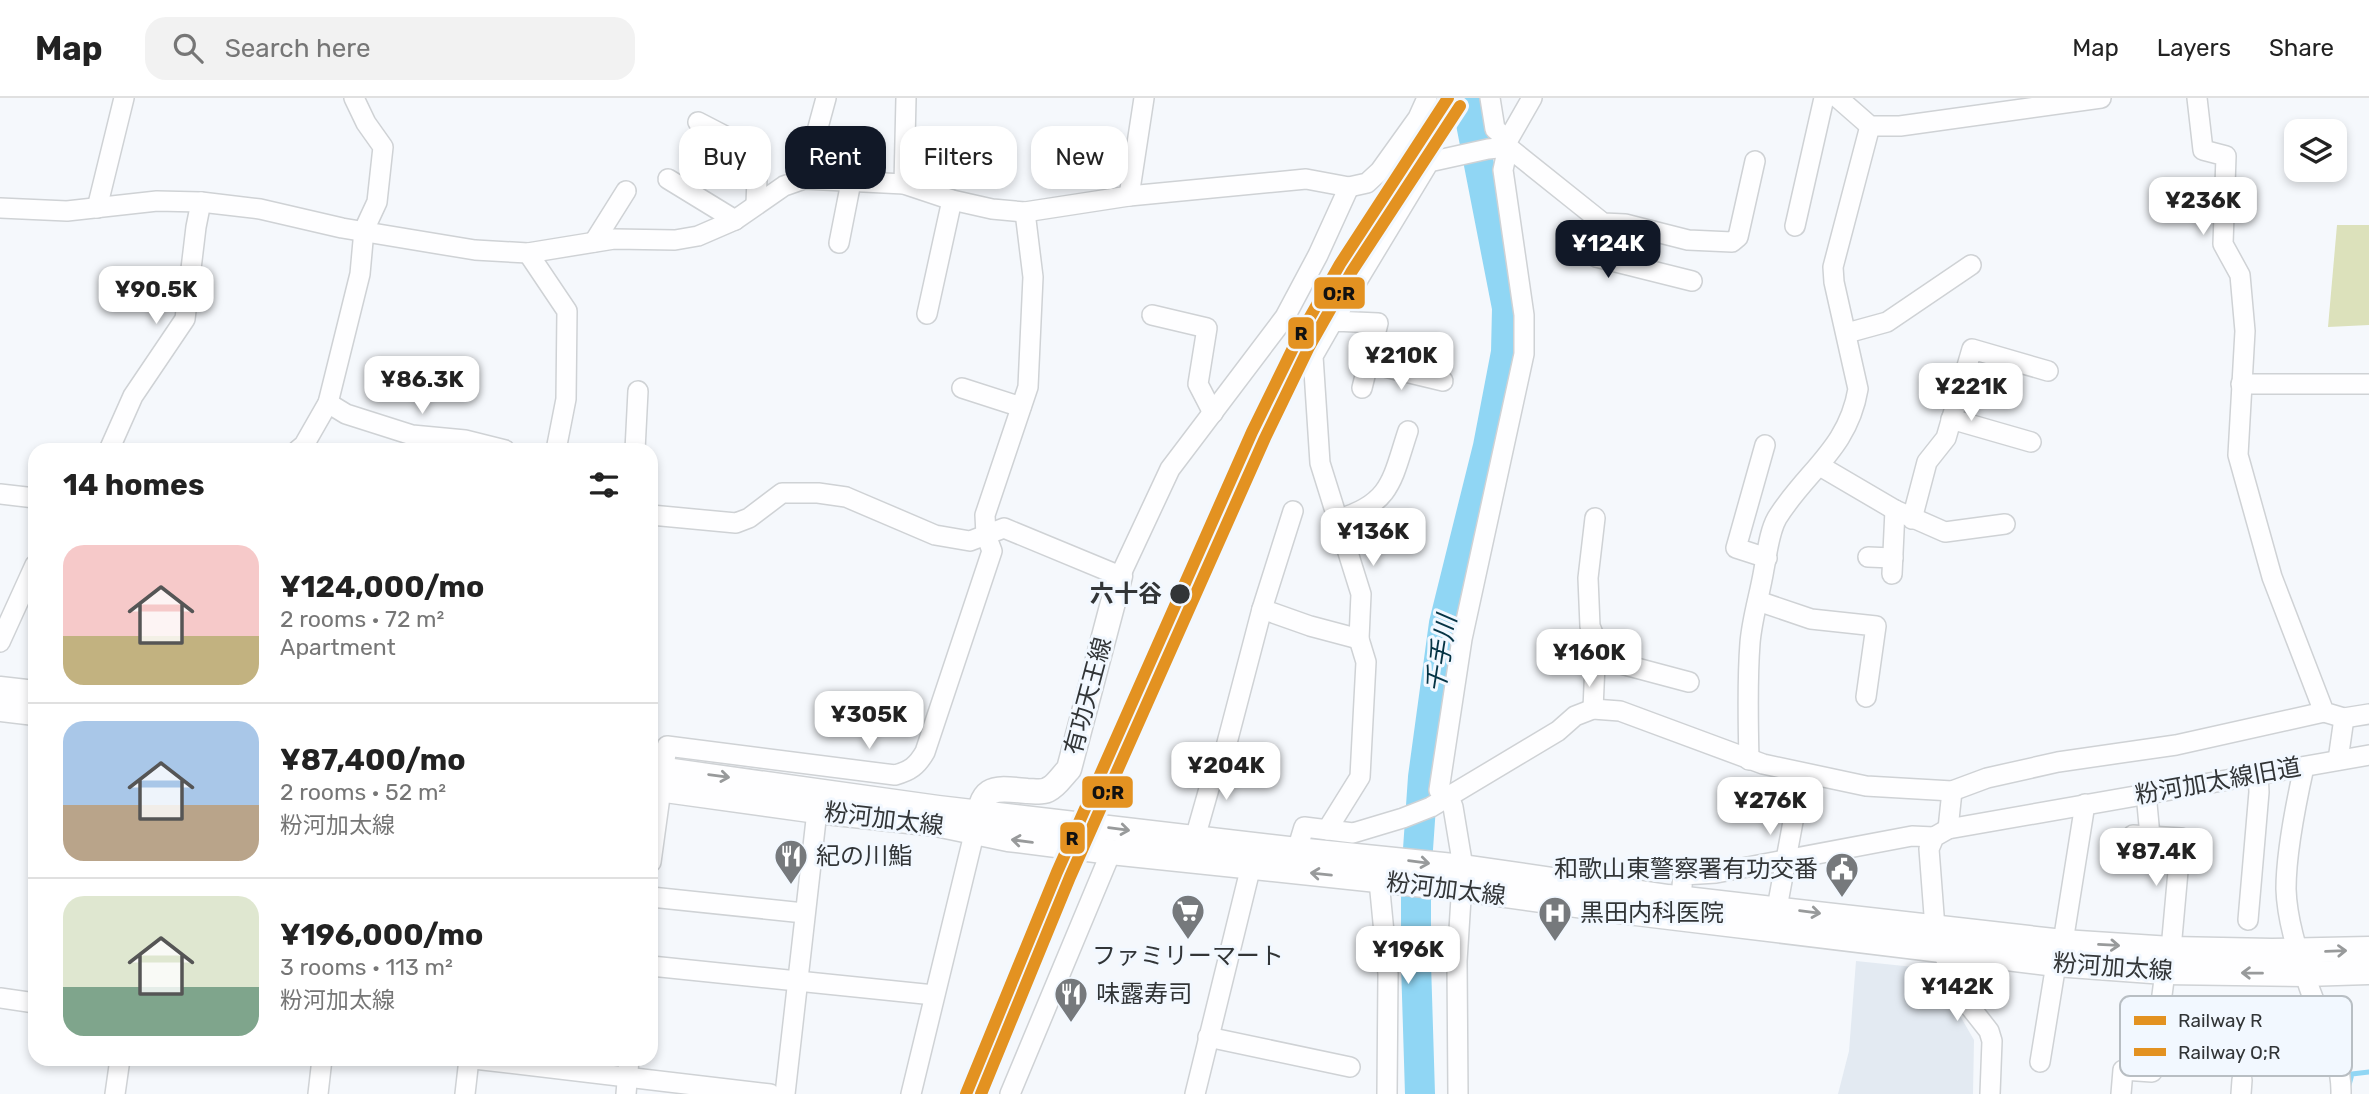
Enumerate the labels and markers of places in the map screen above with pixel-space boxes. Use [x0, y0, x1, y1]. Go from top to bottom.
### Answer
pin: ¥236K [2154, 178, 2252, 237]
pin: ¥124K [1559, 220, 1657, 280]
pin: ¥90.5K [99, 266, 213, 326]
pin: ¥210K [1352, 332, 1450, 392]
pin: ¥86.3K [365, 356, 479, 416]
pin: ¥221K [1922, 364, 2020, 423]
pin: ¥136K [1324, 508, 1422, 568]
place label: 六十谷 [1090, 580, 1162, 608]
marker: 六十谷 [1168, 582, 1192, 606]
pin: ¥160K [1540, 630, 1638, 689]
pin: ¥305K [820, 692, 918, 751]
pin: ¥204K [1177, 742, 1275, 802]
pin: ¥276K [1721, 778, 1819, 837]
pin: ¥87.4K [2099, 828, 2213, 888]
restaurant icon: 紀の川鮨 [772, 837, 810, 886]
place label: 紀の川鮨 [816, 842, 912, 870]
public building icon: 和歌山東警察署有功交番 [1823, 850, 1861, 899]
place label: 和歌山東警察署有功交番 [1554, 855, 1818, 883]
supermarket icon: ファミリーマート [1169, 892, 1207, 941]
hospital icon: 黒田内科医院 [1536, 894, 1574, 943]
place label: 黒田内科医院 [1580, 899, 1724, 927]
pin: ¥196K [1359, 926, 1457, 986]
place label: ファミリーマート [1092, 942, 1284, 970]
pin: ¥142K [1908, 964, 2006, 1023]
restaurant icon: 味露寿司 [1052, 975, 1090, 1024]
place label: 味露寿司 [1096, 980, 1192, 1008]

